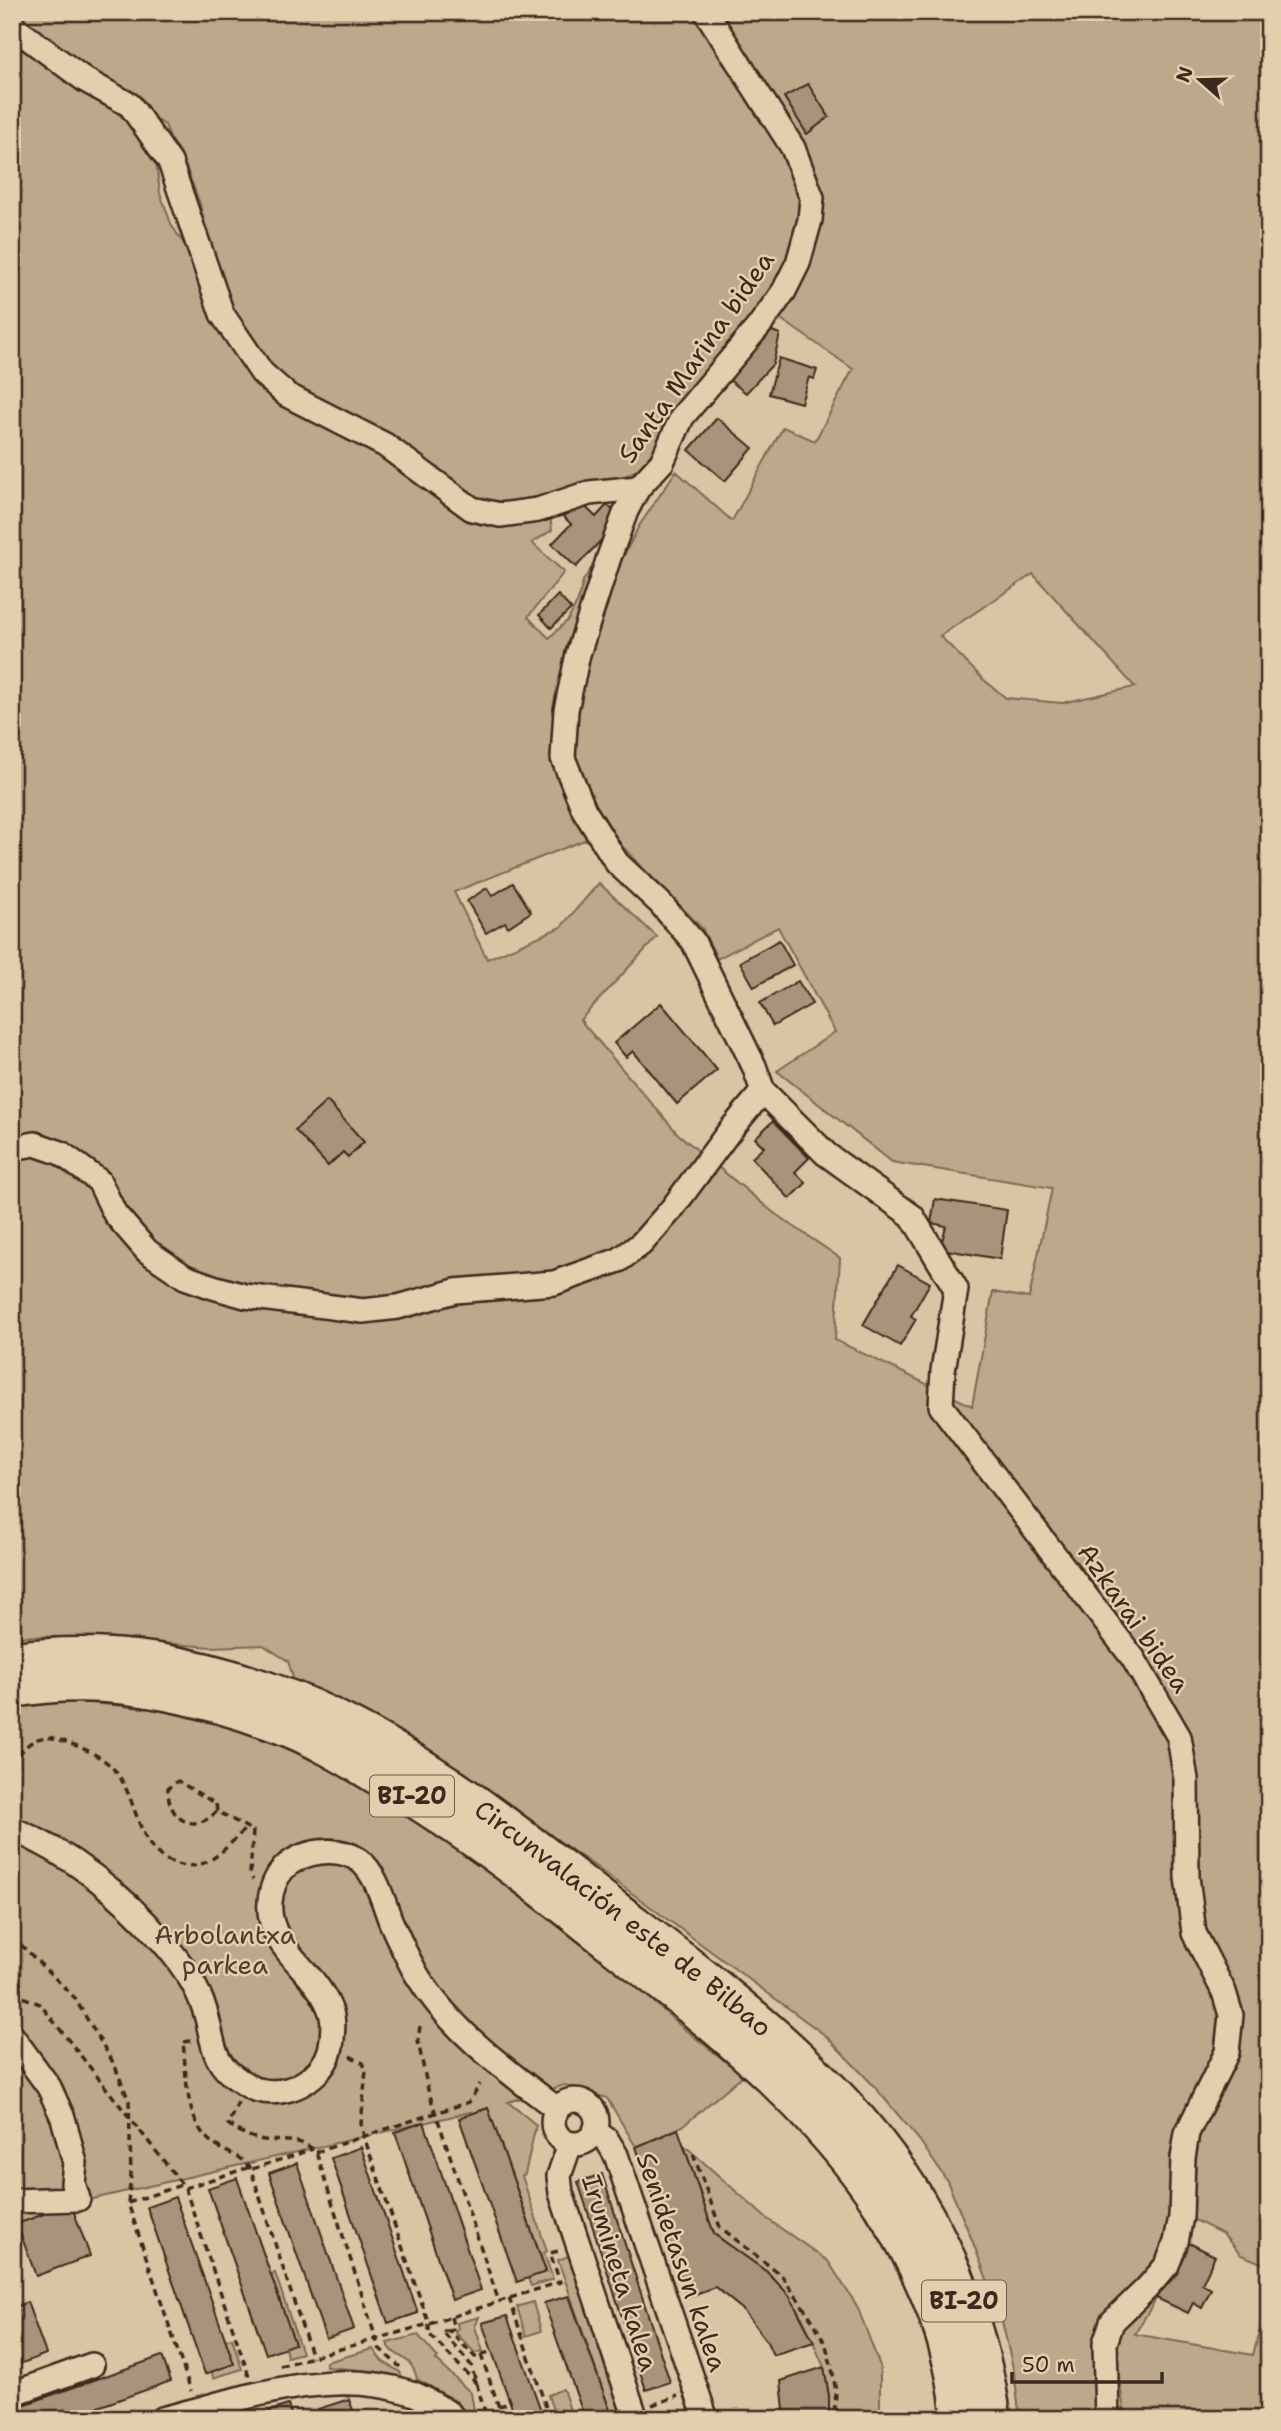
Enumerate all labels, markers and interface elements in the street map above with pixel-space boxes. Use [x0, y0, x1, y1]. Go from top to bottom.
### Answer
north arrow [1166, 46, 1236, 116]
text: N [1170, 63, 1199, 86]
street label: Santa Marina bidea [609, 244, 782, 469]
street label: Azkarai bidea [1070, 1536, 1199, 1699]
road number: BI-20 [370, 1776, 454, 1816]
street label: Circunvalación este de Bilbao [468, 1791, 780, 2044]
park label: Arbolantxa parkea [154, 1917, 296, 1982]
street label: Senidetasun kalea [629, 2148, 736, 2376]
street label: Irumineta kalea [574, 2170, 667, 2375]
road number: BI-20 [922, 2280, 1006, 2322]
scale bar [1012, 2340, 1162, 2384]
text: 50 m [1022, 2351, 1075, 2379]

